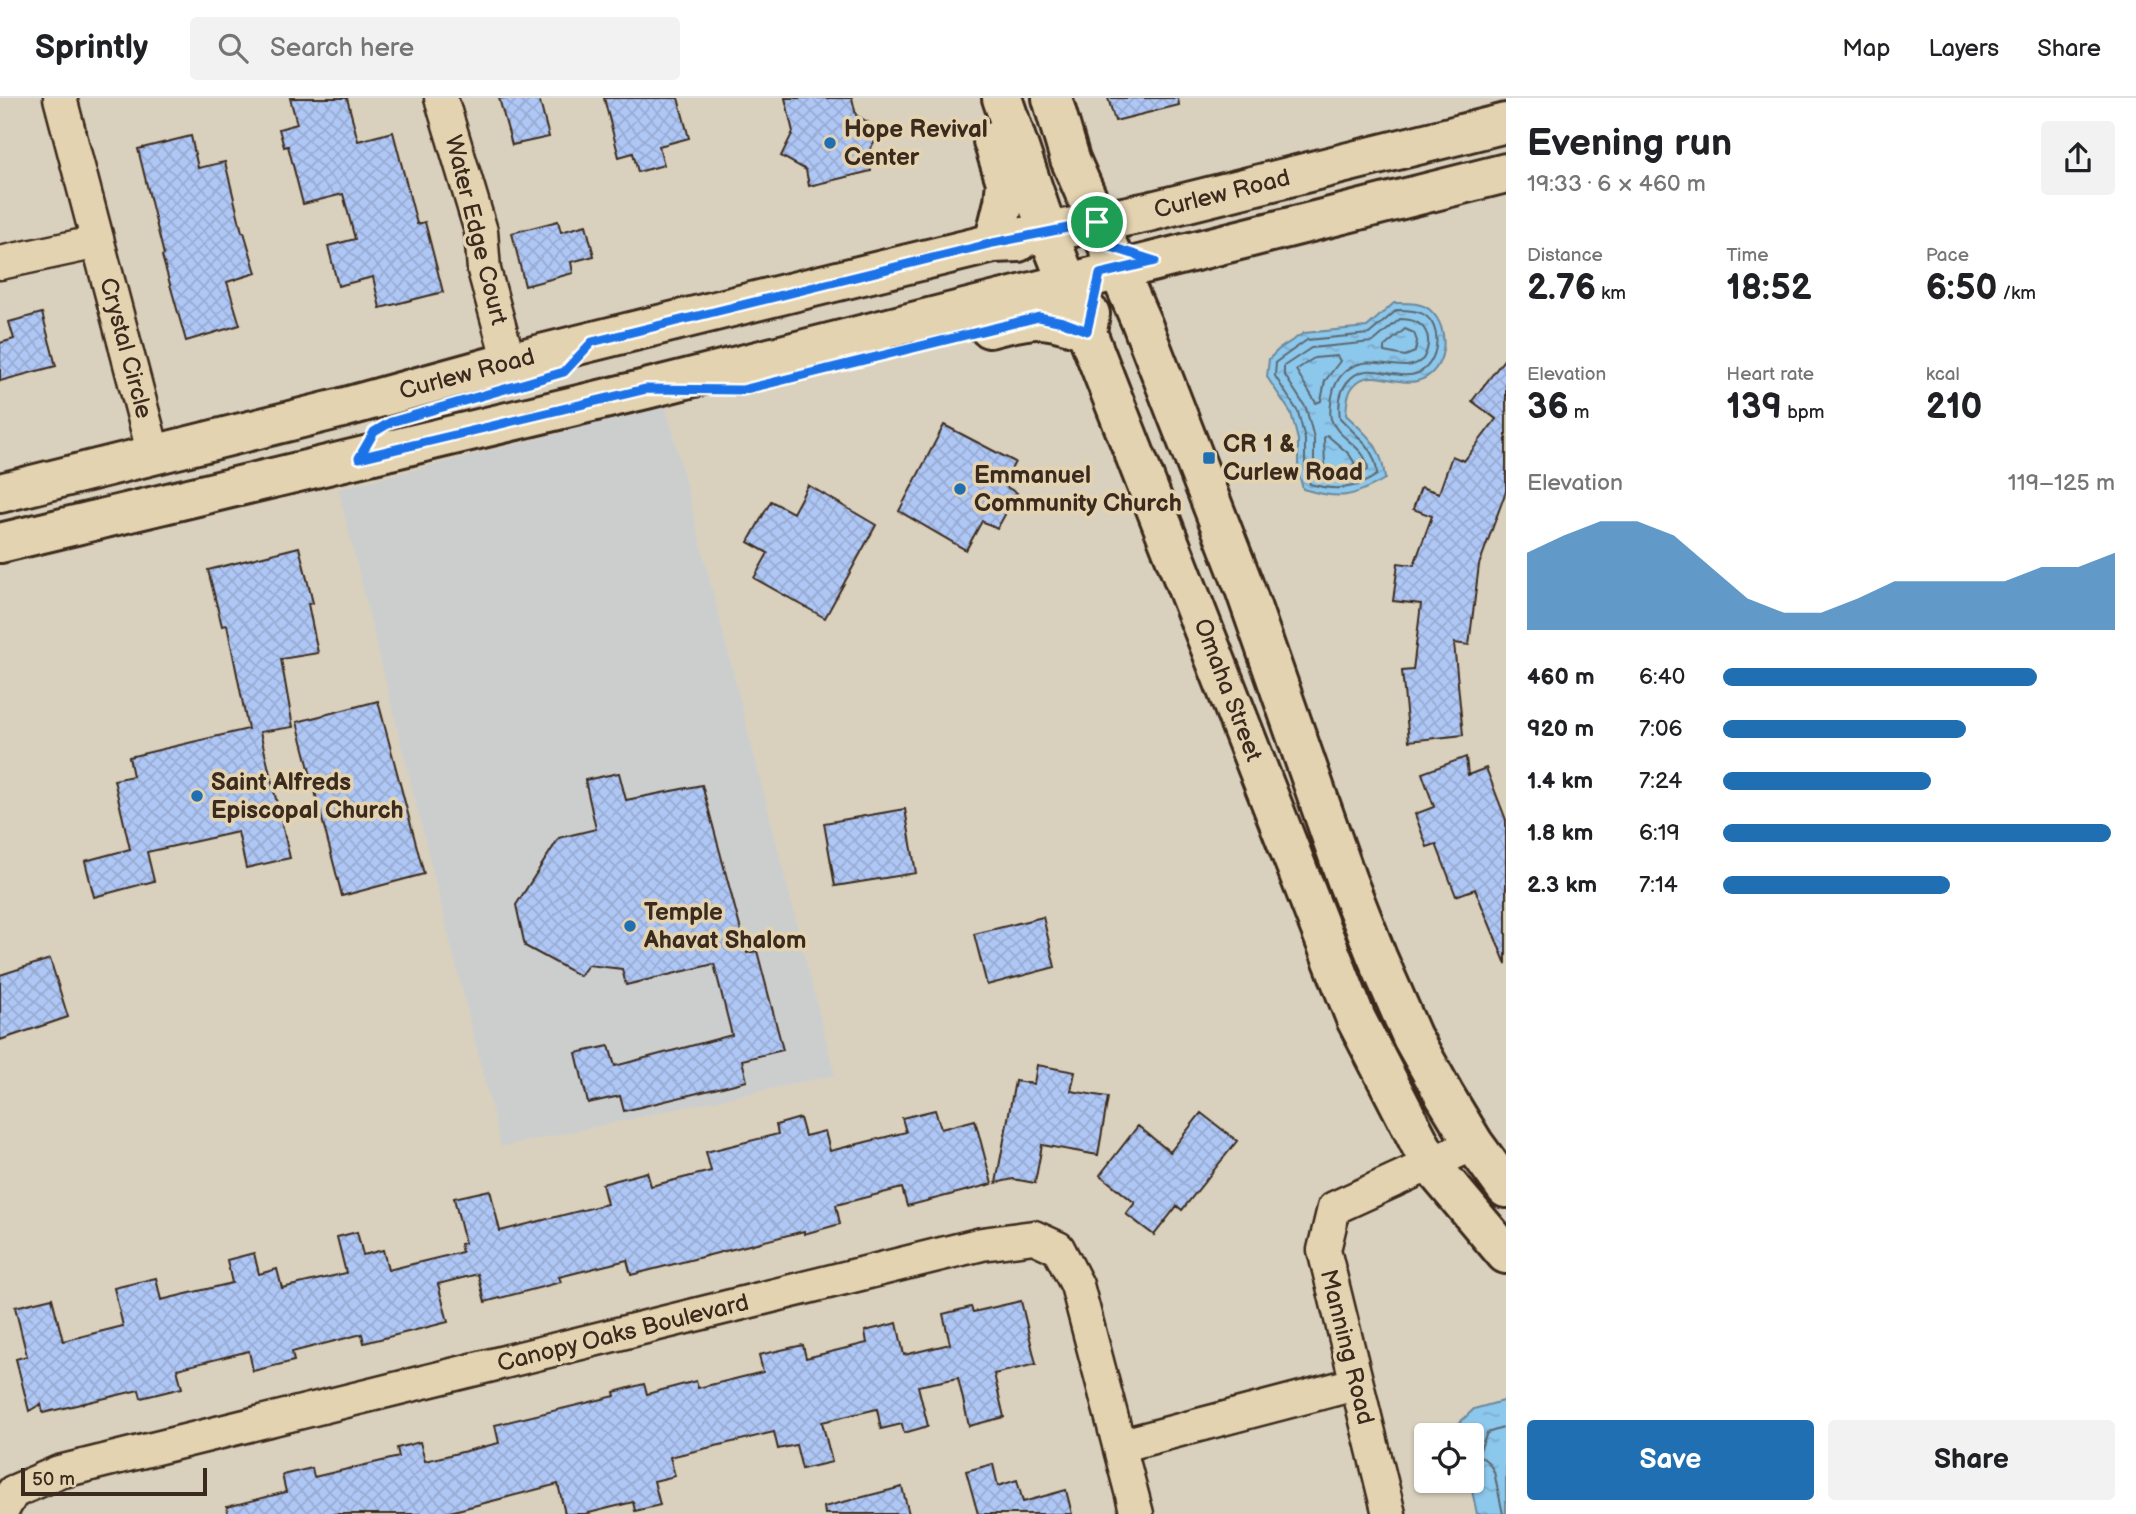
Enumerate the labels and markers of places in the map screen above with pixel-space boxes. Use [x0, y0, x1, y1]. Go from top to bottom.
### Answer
place label: Hope Revival Center [844, 115, 988, 172]
marker: Hope Revival Center [822, 135, 838, 151]
pin [1067, 192, 1127, 252]
place label: CR 1 & Curlew Road [1223, 430, 1363, 487]
marker: CR 1 & Curlew Road [1201, 450, 1217, 466]
place label: Emmanuel Community Church [974, 461, 1182, 518]
marker: Emmanuel Community Church [952, 481, 968, 497]
place label: Saint Alfreds Episcopal Church [211, 768, 404, 825]
marker: Saint Alfreds Episcopal Church [189, 788, 205, 804]
place label: Temple Ahavat Shalom [643, 898, 806, 955]
marker: Temple Ahavat Shalom [622, 918, 638, 934]

